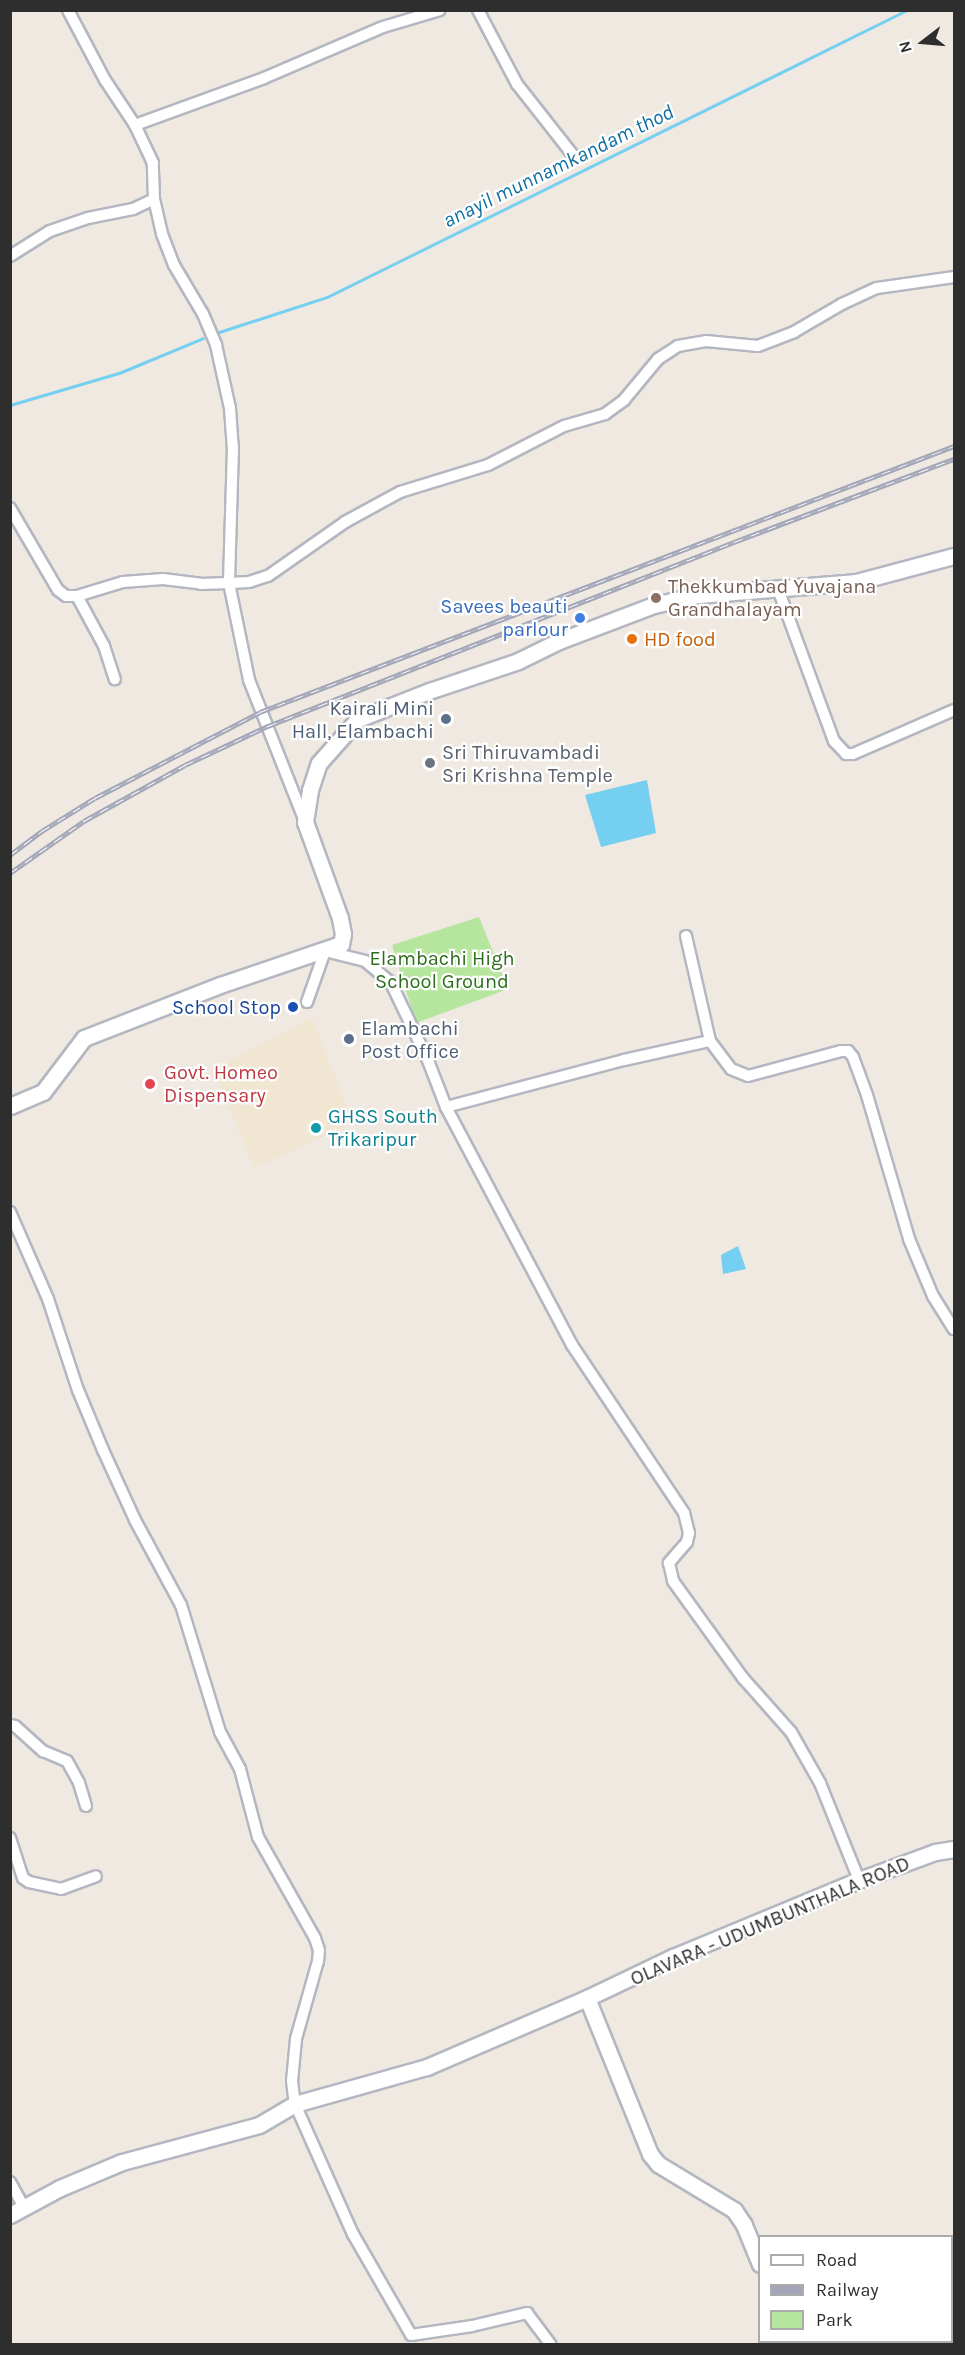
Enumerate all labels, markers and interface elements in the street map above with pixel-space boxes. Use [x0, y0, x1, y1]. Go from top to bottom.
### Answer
north arrow [893, 12, 953, 72]
text: N [895, 39, 916, 55]
water label: anayil munnamkandam thod [438, 99, 678, 233]
place label: Thekkumbad Yuvajana Grandhalayam [668, 574, 876, 621]
marker: Thekkumbad Yuvajana Grandhalayam [649, 591, 663, 605]
place label: Savees beauti parlour [440, 594, 568, 641]
marker: Savees beauti parlour [573, 611, 587, 625]
place label: HD food [644, 627, 716, 651]
marker: HD food [625, 632, 639, 646]
place label: Kairali Mini Hall, Elambachi [292, 696, 434, 743]
marker: Kairali Mini Hall, Elambachi [439, 712, 453, 726]
place label: Sri Thiruvambadi Sri Krishna Temple [442, 740, 613, 787]
marker: Sri Thiruvambadi Sri Krishna Temple [423, 756, 437, 770]
park label: Elambachi High School Ground [369, 947, 515, 994]
place label: School Stop [172, 995, 281, 1019]
marker: School Stop [286, 1000, 300, 1014]
place label: Elambachi Post Office [361, 1016, 459, 1063]
marker: Elambachi Post Office [342, 1032, 356, 1046]
place label: Govt. Homeo Dispensary [164, 1060, 278, 1107]
marker: Govt. Homeo Dispensary [141, 1075, 159, 1093]
place label: GHSS South Trikaripur [328, 1104, 438, 1151]
marker: GHSS South Trikaripur [309, 1121, 323, 1135]
street label: OLAVARA - UDUMBUNTHALA ROAD [627, 1851, 913, 1991]
legend [758, 2235, 953, 2343]
text: Road [816, 2249, 857, 2271]
text: Railway [816, 2279, 879, 2301]
text: Park [816, 2309, 853, 2331]

